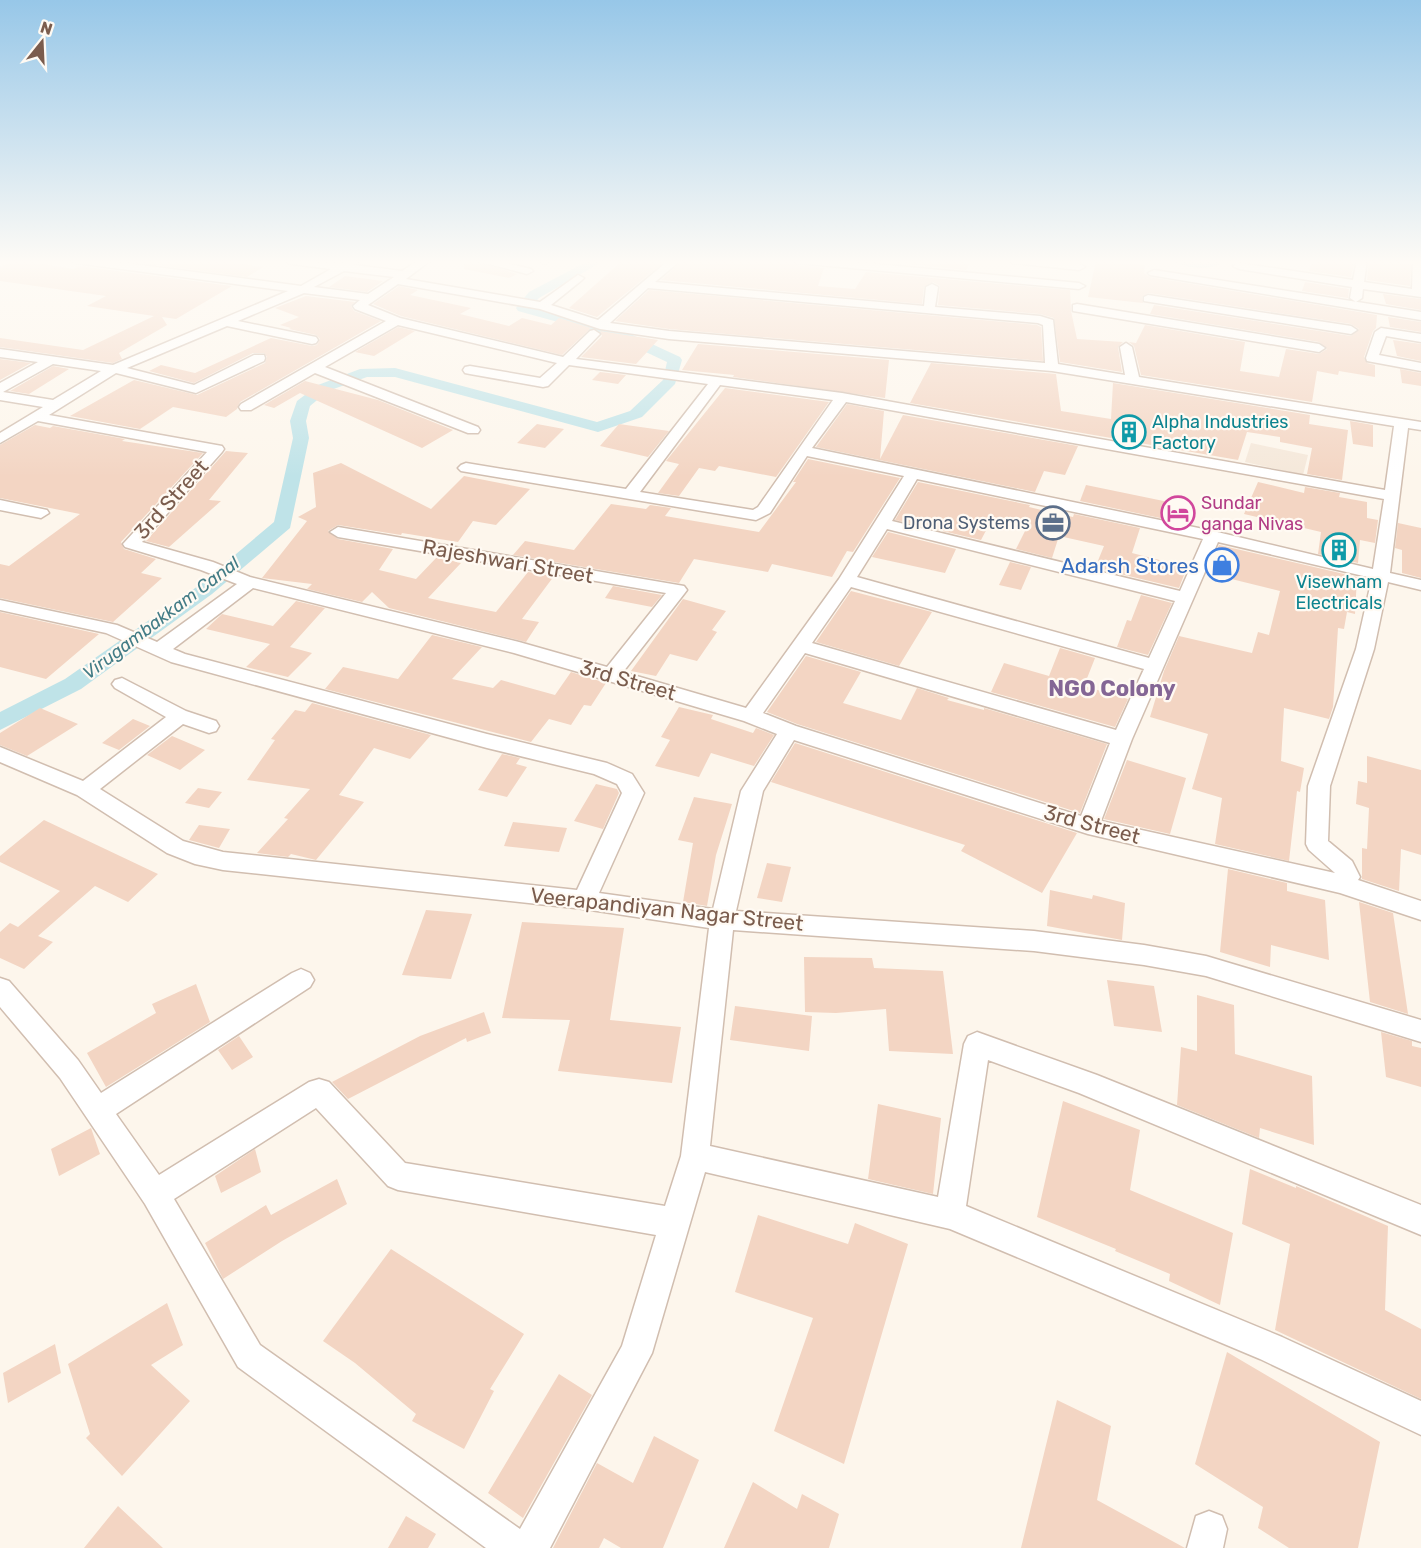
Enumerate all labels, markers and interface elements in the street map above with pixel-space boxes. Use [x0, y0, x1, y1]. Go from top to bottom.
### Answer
north arrow [12, 12, 72, 72]
text: N [38, 17, 55, 39]
place label: Alpha Industries Factory [1152, 411, 1289, 454]
building icon: Alpha Industries Factory [1111, 414, 1147, 450]
street label: 3rd Street [129, 454, 213, 544]
place label: Sundar ganga Nivas [1201, 492, 1303, 535]
hotel icon: Sundar ganga Nivas [1160, 495, 1196, 531]
office icon: Drona Systems [1035, 505, 1071, 541]
place label: Drona Systems [903, 512, 1030, 534]
building icon: Visewham Electricals [1321, 532, 1357, 568]
street label: Rajeshwari Street [421, 534, 595, 588]
shop icon: Adarsh Stores [1204, 547, 1240, 583]
water label: Virugambakkam Canal [78, 552, 244, 684]
place label: Adarsh Stores [1061, 553, 1199, 578]
place label: Visewham Electricals [1296, 571, 1382, 614]
street label: 3rd Street [577, 654, 679, 706]
district label: NGO Colony [1048, 675, 1176, 702]
street label: 3rd Street [1041, 799, 1143, 849]
street label: Veerapandiyan Nagar Street [529, 882, 805, 936]

